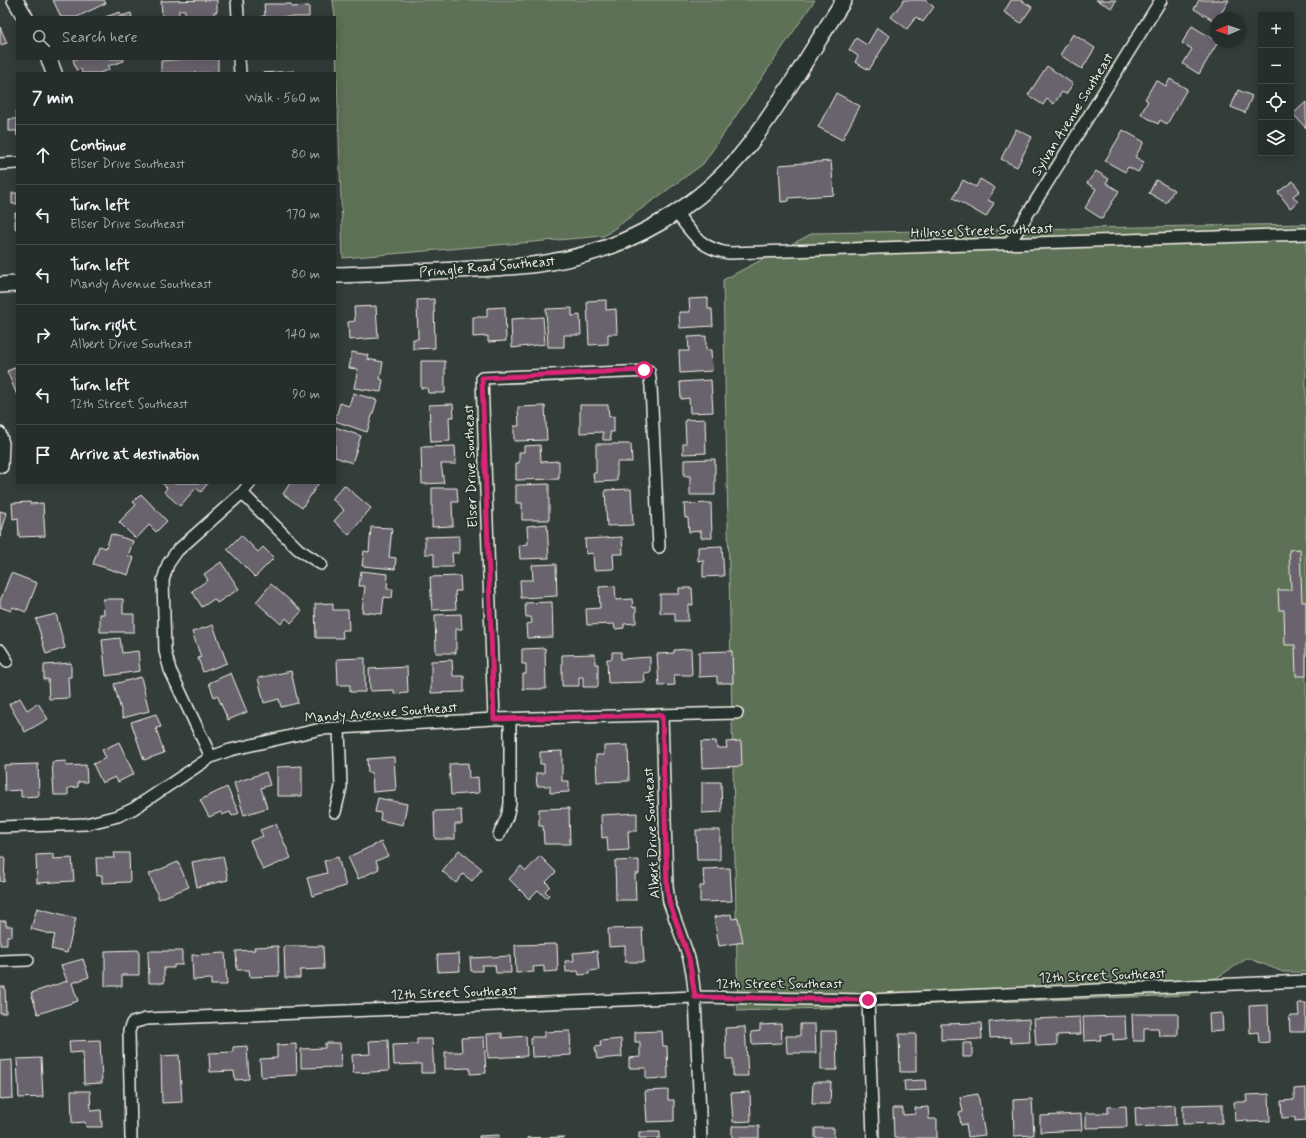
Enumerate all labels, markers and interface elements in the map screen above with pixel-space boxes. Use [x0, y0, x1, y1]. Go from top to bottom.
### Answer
north arrow [1210, 12, 1246, 48]
map controls [1258, 12, 1294, 156]
button: + [1258, 12, 1294, 48]
search box [16, 16, 336, 60]
icon: search [30, 27, 52, 49]
text: Search here [62, 28, 138, 48]
button: − [1258, 48, 1294, 84]
street label: Sylvan Avenue Southeast [1027, 49, 1118, 180]
button: locate [1258, 84, 1294, 120]
text: 7 min [32, 87, 74, 109]
text: Walk · 560 m [245, 90, 320, 107]
button: layers [1258, 120, 1294, 156]
text: Continue [70, 136, 126, 156]
icon: ahead [32, 144, 54, 166]
text: 80 m [291, 146, 320, 163]
text: Elser Drive Southeast [70, 156, 185, 173]
text: Turn left [70, 196, 130, 216]
icon: left [32, 204, 54, 226]
text: 170 m [286, 206, 320, 223]
text: Elser Drive Southeast [70, 216, 185, 233]
street label: Hillrose Street Southeast [910, 220, 1054, 242]
street label: Pringle Road Southeast [418, 252, 556, 282]
text: Turn left [70, 256, 130, 276]
icon: left [32, 264, 54, 286]
text: 80 m [291, 266, 320, 283]
text: Mandy Avenue Southeast [70, 276, 212, 293]
text: Turn right [70, 316, 137, 336]
icon: right [32, 324, 54, 346]
text: 140 m [285, 326, 320, 343]
text: Albert Drive Southeast [70, 336, 192, 353]
route start [635, 361, 653, 379]
text: Turn left [70, 376, 130, 396]
icon: left [32, 384, 54, 406]
text: 90 m [292, 386, 320, 403]
text: 12th Street Southeast [70, 396, 188, 413]
street label: Elser Drive Southeast [460, 403, 482, 528]
icon: arrive [32, 444, 54, 466]
text: Arrive at destination [70, 445, 199, 465]
street label: Mandy Avenue Southeast [304, 699, 458, 727]
street label: Albert Drive Southeast [640, 766, 664, 899]
street label: 12th Street Southeast [1038, 965, 1166, 987]
street label: 12th Street Southeast [715, 975, 843, 993]
street label: 12th Street Southeast [390, 982, 518, 1004]
route end [859, 991, 877, 1009]

